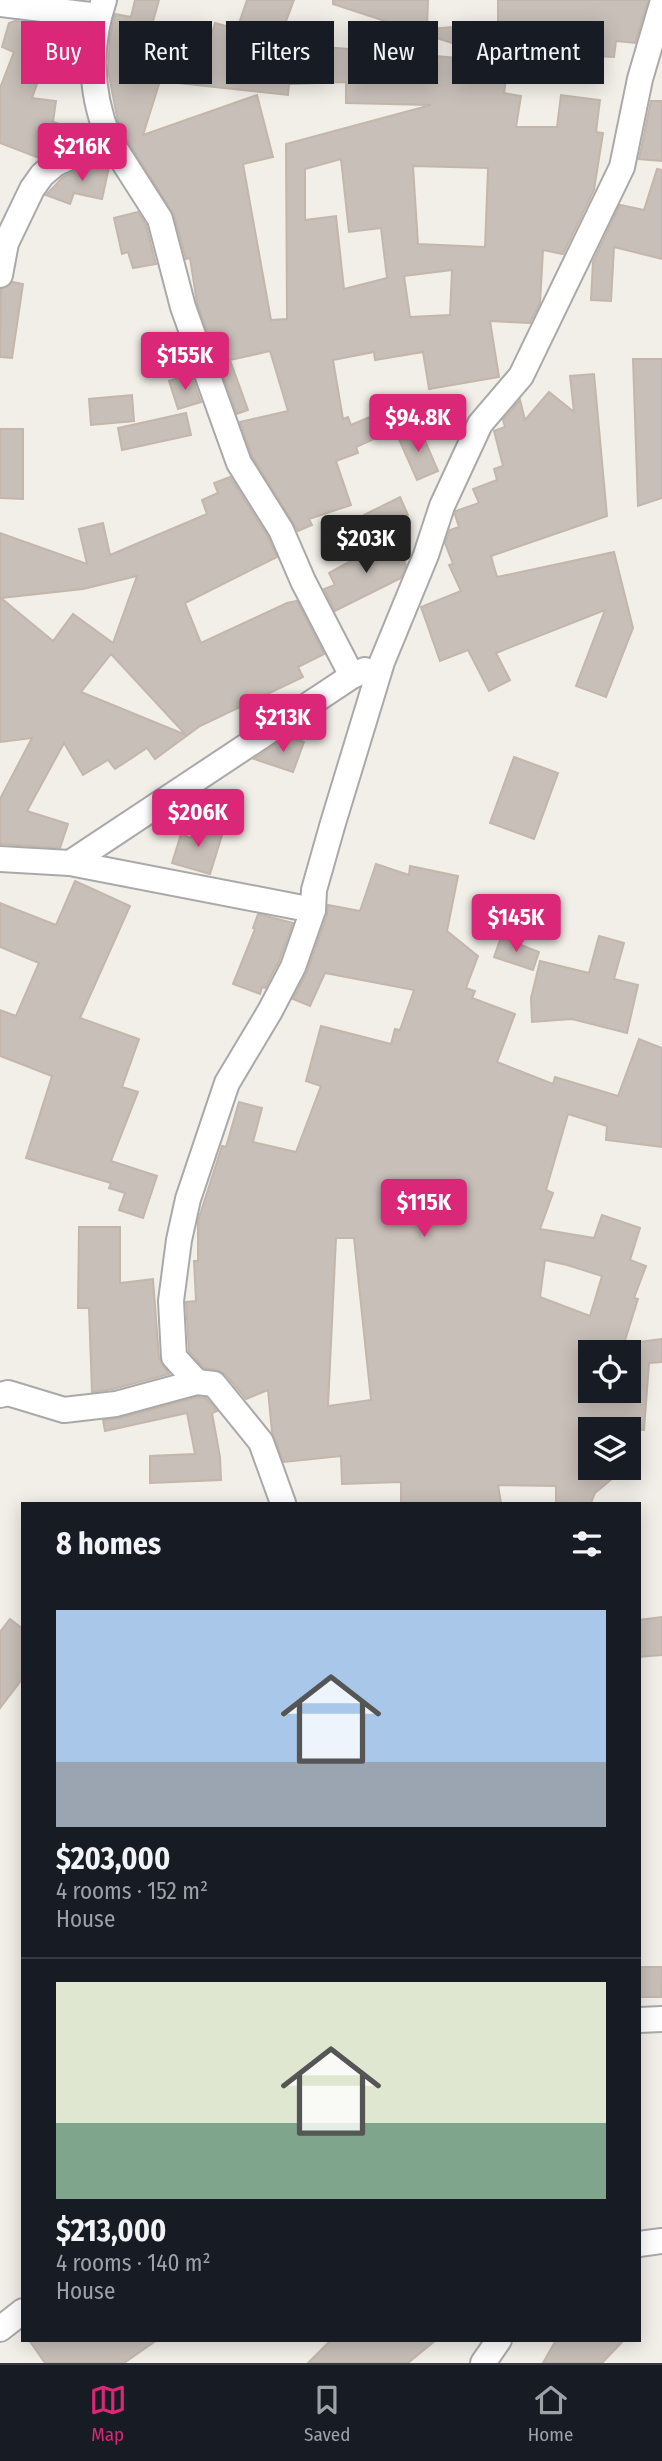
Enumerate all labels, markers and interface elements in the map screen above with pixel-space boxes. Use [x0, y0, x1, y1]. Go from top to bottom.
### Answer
chip: Buy [21, 21, 105, 84]
chip: Rent [119, 21, 212, 84]
chip: Filters [226, 21, 334, 84]
chip: New [348, 21, 438, 84]
chip: Apartment [452, 21, 604, 84]
pin: $216K [33, 124, 131, 183]
text: $216K [54, 132, 110, 160]
pin: $155K [136, 332, 234, 392]
text: $155K [157, 341, 213, 369]
pin: $94.8K [361, 394, 475, 454]
text: $94.8K [385, 403, 451, 431]
pin: $203K [317, 516, 415, 575]
text: $203K [337, 524, 395, 552]
pin: $213K [234, 694, 332, 754]
text: $213K [255, 703, 311, 731]
pin: $206K [149, 790, 247, 849]
text: $206K [168, 798, 228, 826]
pin: $145K [467, 894, 565, 954]
text: $145K [488, 903, 544, 931]
pin: $115K [375, 1180, 473, 1239]
text: $115K [397, 1188, 451, 1216]
map controls [578, 1340, 641, 1480]
button: locate [578, 1340, 641, 1403]
button: layers [578, 1417, 641, 1480]
icon: filters [568, 1525, 606, 1563]
text: 8 homes [56, 1526, 161, 1562]
icon: home [268, 1656, 394, 1782]
text: $203,000 [56, 1841, 170, 1877]
text: 4 rooms · 152 m² [56, 1877, 208, 1905]
text: House [56, 1905, 115, 1933]
icon: home [268, 2028, 394, 2154]
text: $213,000 [56, 2213, 166, 2249]
text: 4 rooms · 140 m² [56, 2249, 211, 2277]
text: House [56, 2277, 115, 2305]
tab: Map [89, 2381, 127, 2446]
tab: Saved [304, 2381, 350, 2446]
tab: Home [528, 2381, 573, 2446]

